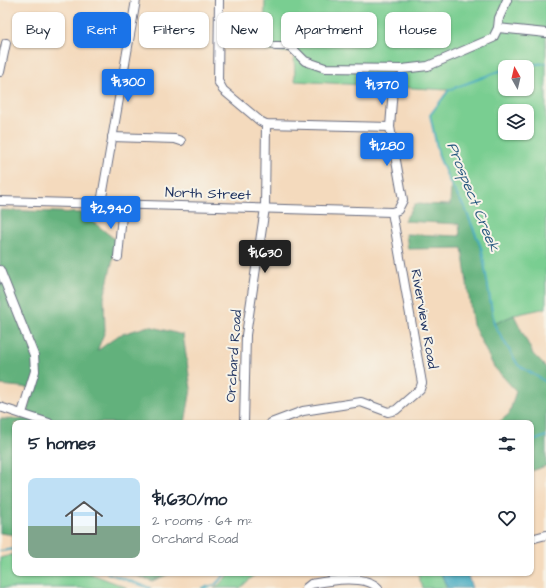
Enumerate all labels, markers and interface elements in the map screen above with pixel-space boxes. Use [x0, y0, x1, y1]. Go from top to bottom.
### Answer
chip: Buy [12, 12, 65, 48]
chip: Rent [73, 12, 131, 48]
chip: Filters [139, 12, 209, 48]
chip: New [217, 12, 273, 48]
chip: Apartment [281, 12, 377, 48]
chip: House [385, 12, 451, 48]
north arrow [498, 60, 534, 96]
map controls [498, 60, 534, 140]
pin: $1,300 [95, 69, 161, 103]
pin: $1,370 [349, 72, 415, 106]
text: $1,300 [111, 73, 145, 91]
text: $1,370 [365, 76, 399, 94]
button: layers [498, 104, 534, 140]
pin: $1,280 [354, 133, 420, 167]
text: $1,280 [369, 137, 405, 155]
water label: Prospect Creek [442, 139, 505, 256]
street label: North Street [165, 183, 252, 206]
pin: $2,940 [78, 196, 144, 230]
text: $2,940 [90, 200, 132, 218]
pin: $1,630 [232, 240, 298, 274]
text: $1,630 [248, 244, 282, 262]
street label: Riverview Road [405, 268, 443, 370]
street label: Orchard Road [221, 309, 247, 403]
text: 5 homes [28, 432, 96, 456]
icon: filters [496, 433, 518, 455]
text: $1,630/mo [152, 488, 227, 512]
icon: home [60, 494, 108, 542]
icon: heart [496, 507, 518, 529]
text: 2 rooms · 64 m² [152, 512, 253, 530]
text: Orchard Road [152, 530, 238, 548]

